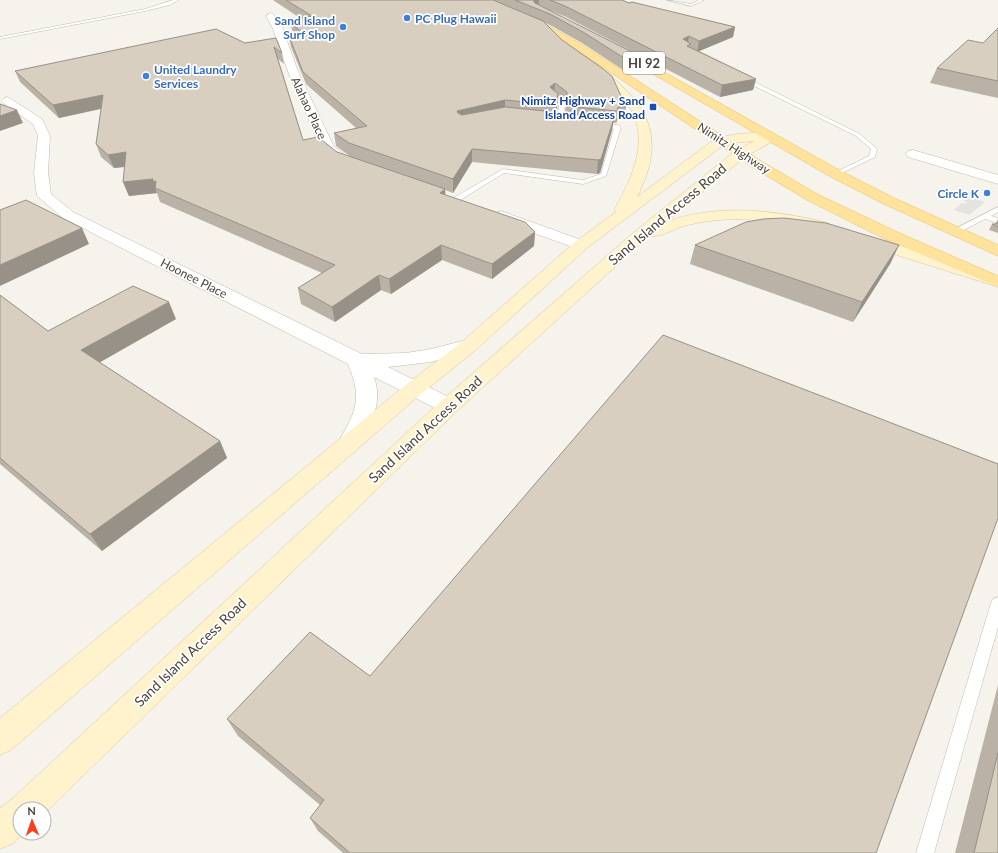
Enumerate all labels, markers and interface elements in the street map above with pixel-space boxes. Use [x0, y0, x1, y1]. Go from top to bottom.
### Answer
place label: PC Plug Hawaii [415, 11, 497, 26]
place label: Sand Island Surf Shop [275, 13, 335, 42]
marker: PC Plug Hawaii [402, 13, 412, 23]
marker: Sand Island Surf Shop [338, 22, 348, 32]
road number: HI 92 [623, 52, 665, 74]
place label: United Laundry Services [154, 62, 237, 91]
marker: United Laundry Services [141, 71, 151, 81]
street label: Alahao Place [288, 74, 330, 142]
place label: Nimitz Highway + Sand Island Access Road [521, 93, 645, 122]
marker: Nimitz Highway + Sand Island Access Road [648, 102, 658, 112]
street label: Nimitz Highway [695, 119, 774, 178]
street label: Sand Island Access Road [604, 160, 730, 268]
place label: Circle K [937, 186, 980, 201]
marker: Circle K [982, 188, 992, 198]
street label: Hoonee Place [158, 255, 230, 301]
street label: Sand Island Access Road [365, 372, 485, 486]
street label: Sand Island Access Road [130, 594, 250, 710]
north arrow [12, 801, 52, 841]
text: N [27, 804, 36, 817]

